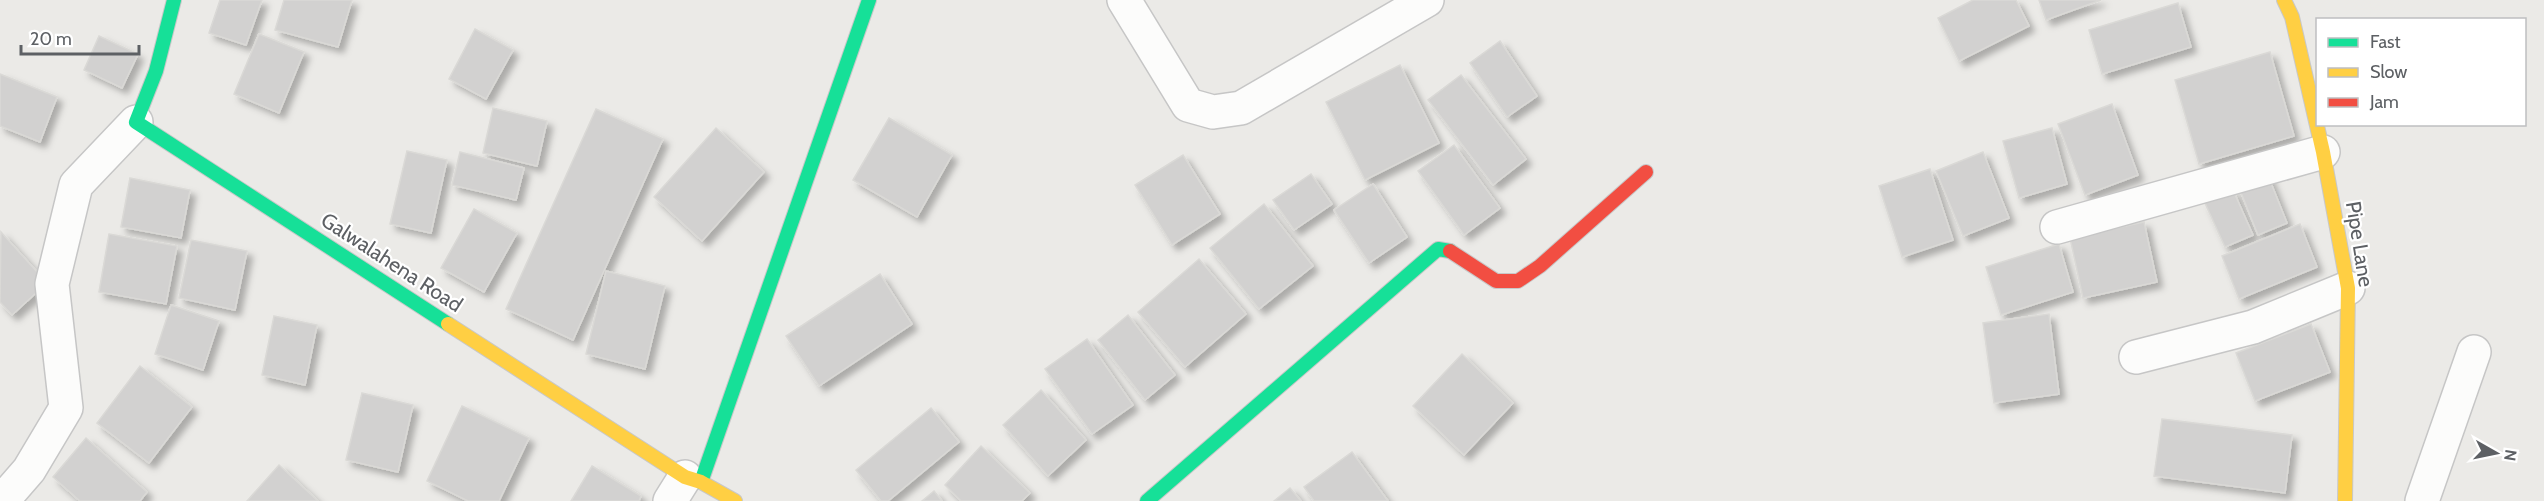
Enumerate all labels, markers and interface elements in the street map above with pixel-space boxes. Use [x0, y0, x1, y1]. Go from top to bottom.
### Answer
scale bar [21, 18, 140, 56]
legend [2316, 18, 2526, 126]
text: 20 m [30, 28, 72, 50]
text: Fast [2370, 31, 2401, 53]
text: Slow [2370, 61, 2407, 83]
text: Jam [2369, 91, 2399, 113]
street label: Pipe Lane [2341, 199, 2379, 289]
street label: Galwalahena Road [317, 207, 467, 317]
north arrow [2466, 423, 2526, 483]
text: N [2500, 448, 2521, 462]

